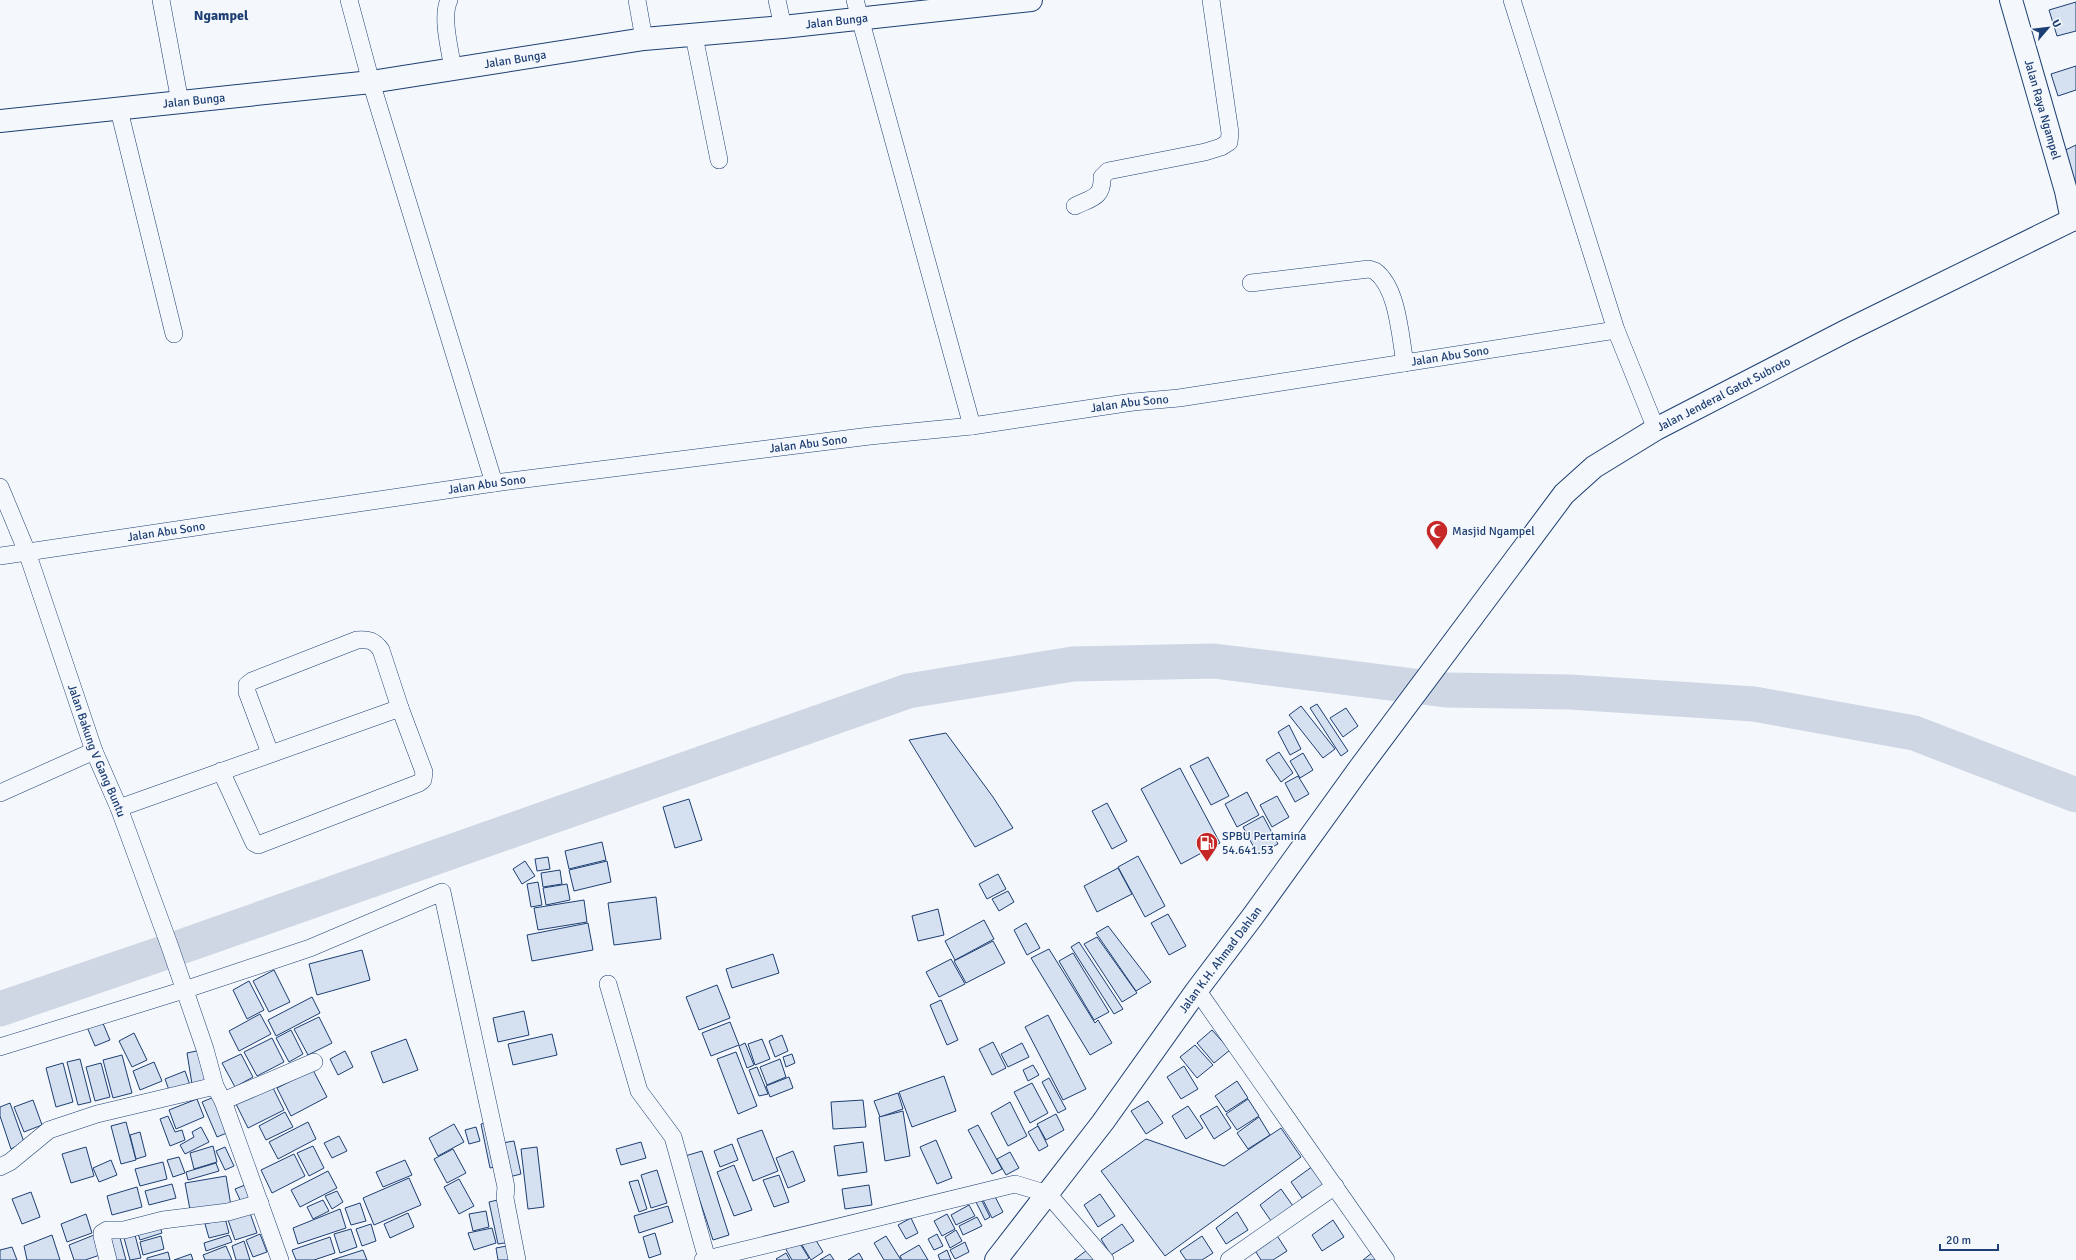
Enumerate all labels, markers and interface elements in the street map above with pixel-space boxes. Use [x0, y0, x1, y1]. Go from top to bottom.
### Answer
district label: Ngampel [194, 7, 249, 24]
north arrow [2028, 8, 2068, 48]
street label: Jalan Bunga [805, 10, 869, 32]
text: U [2049, 17, 2064, 30]
street label: Jalan Bunga [483, 47, 547, 72]
street label: Jalan Raya Ngampel [2021, 58, 2064, 162]
street label: Jalan Bunga [162, 90, 226, 111]
street label: Jalan Abu Sono [1410, 342, 1490, 369]
street label: Jalan Jenderal Gatot Subroto [1655, 353, 1793, 435]
street label: Jalan Abu Sono [1089, 391, 1169, 416]
street label: Jalan Abu Sono [768, 431, 848, 456]
street label: Jalan Abu Sono [447, 472, 527, 497]
street label: Jalan Abu Sono [126, 518, 206, 545]
mosque icon: Masjid Ngampel [1424, 518, 1450, 551]
place label: Masjid Ngampel [1452, 524, 1535, 539]
street label: Jalan Bakung V Gang Buntu [65, 682, 129, 819]
place label: SPBU Pertamina 54.641.53 [1222, 829, 1306, 858]
fuel station icon: SPBU Pertamina 54.641.53 [1194, 830, 1220, 863]
street label: Jalan K.H. Ahmad Dahlan [1176, 903, 1265, 1016]
scale bar [1940, 1226, 1998, 1252]
text: 20 m [1946, 1233, 1971, 1248]

